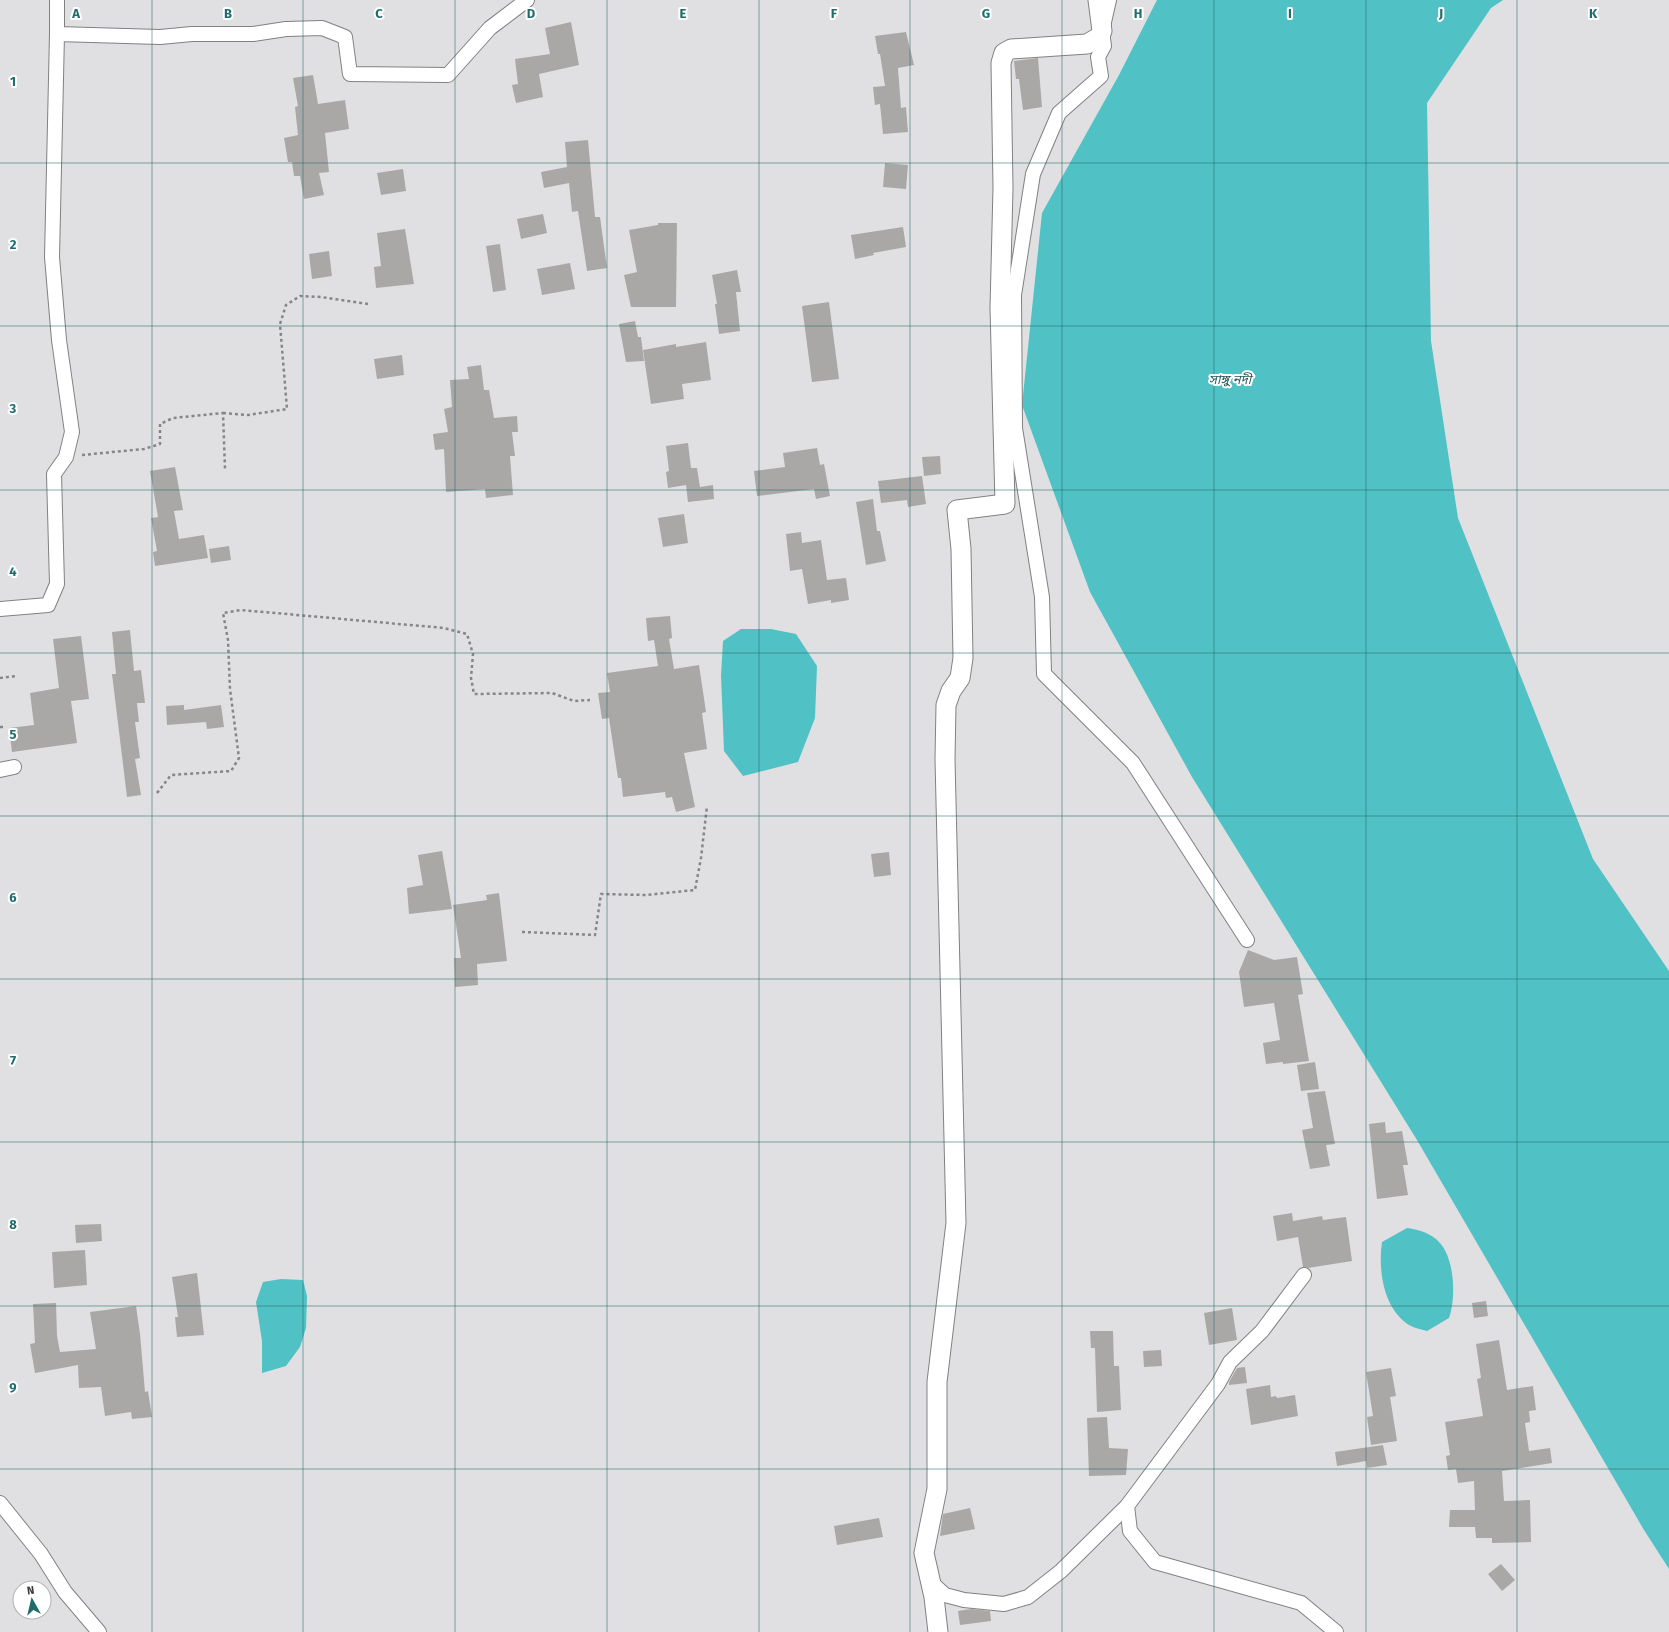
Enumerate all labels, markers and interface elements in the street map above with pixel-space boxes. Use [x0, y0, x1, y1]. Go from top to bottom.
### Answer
text: A [71, 6, 80, 21]
text: B [224, 6, 232, 21]
text: C [375, 6, 383, 21]
text: D [527, 6, 536, 21]
text: E [680, 6, 687, 21]
text: F [831, 6, 838, 21]
text: G [982, 6, 990, 21]
text: H [1134, 6, 1142, 21]
text: I [1288, 6, 1292, 21]
text: J [1438, 6, 1443, 21]
text: K [1589, 6, 1598, 21]
text: 1 [10, 74, 16, 89]
text: 2 [10, 237, 17, 252]
water label: সাঙ্গু নদী [1209, 372, 1254, 387]
text: 3 [9, 401, 17, 416]
text: 4 [9, 564, 17, 579]
text: 5 [10, 727, 17, 742]
text: 6 [9, 890, 17, 905]
text: 7 [10, 1053, 16, 1068]
text: 8 [9, 1217, 17, 1232]
text: 9 [9, 1380, 17, 1395]
north arrow [12, 1580, 52, 1620]
text: N [26, 1584, 35, 1598]

